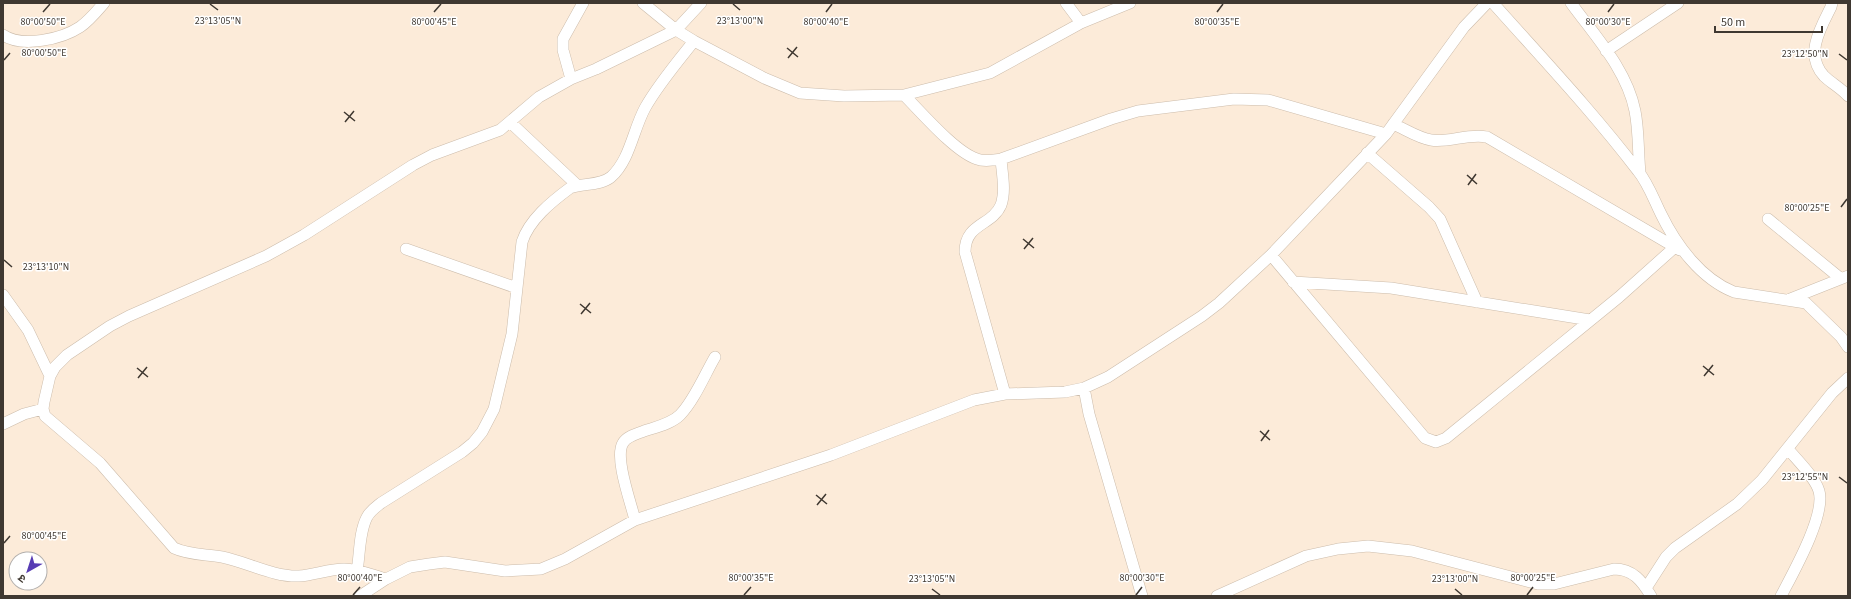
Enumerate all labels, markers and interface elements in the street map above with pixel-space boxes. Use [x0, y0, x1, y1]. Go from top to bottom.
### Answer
scale bar [1715, 8, 1822, 34]
text: 23°13'05"N [195, 14, 241, 28]
text: 23°13'00"N [717, 14, 763, 28]
text: 50 m [1721, 14, 1745, 31]
text: 80°00'50"E [20, 15, 66, 29]
text: 80°00'45"E [411, 15, 457, 29]
text: 80°00'40"E [803, 15, 849, 29]
text: 80°00'35"E [1194, 15, 1240, 29]
text: 80°00'30"E [1585, 15, 1631, 29]
text: 80°00'50"E [21, 46, 67, 60]
text: 23°12'50"N [1782, 47, 1828, 61]
text: 80°00'25"E [1784, 201, 1830, 215]
text: 23°13'10"N [23, 260, 69, 274]
text: 23°12'55"N [1782, 470, 1828, 484]
text: 80°00'45"E [21, 529, 67, 543]
north arrow [8, 551, 48, 591]
text: उ [14, 570, 29, 586]
text: 80°00'40"E [337, 571, 383, 585]
text: 80°00'35"E [728, 571, 774, 585]
text: 80°00'30"E [1119, 571, 1165, 585]
text: 80°00'25"E [1510, 571, 1556, 585]
text: 23°13'05"N [909, 572, 955, 586]
text: 23°13'00"N [1432, 572, 1478, 586]

